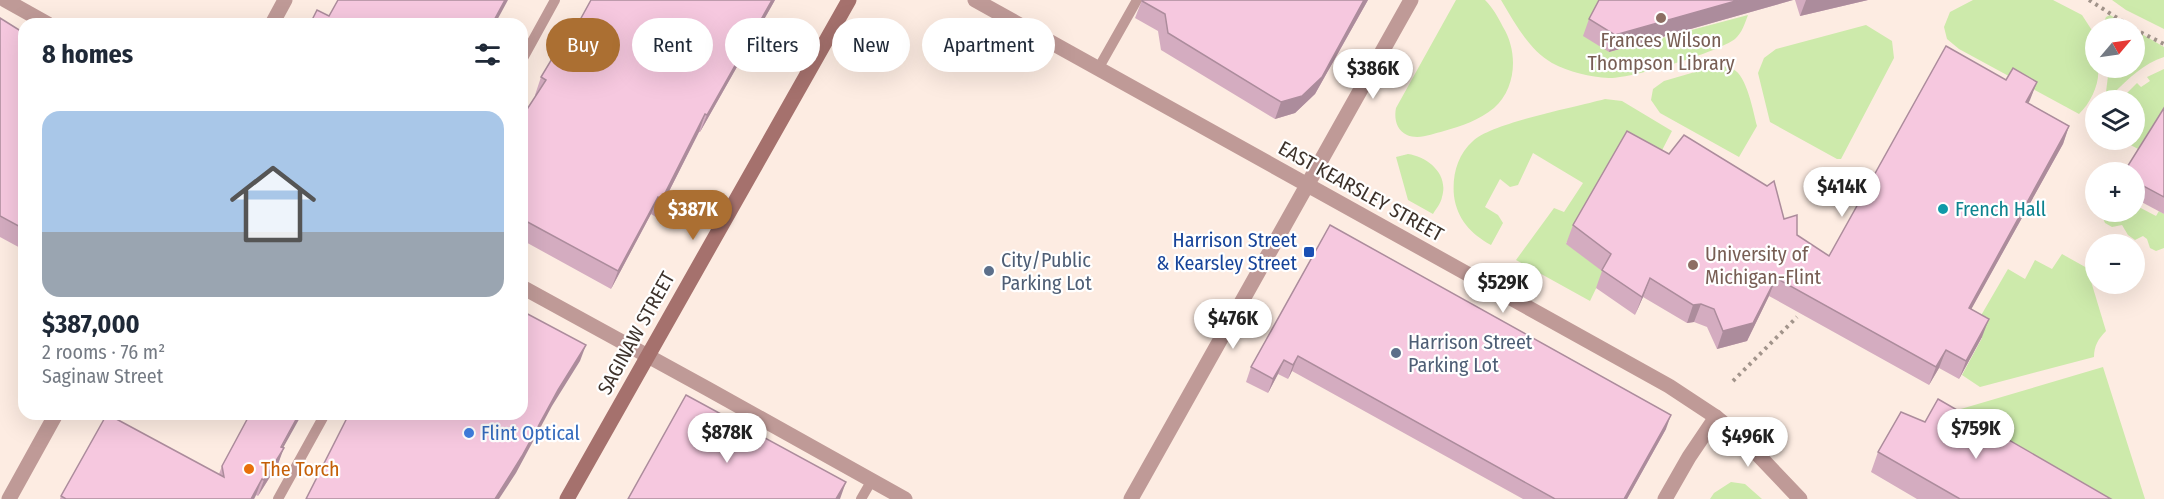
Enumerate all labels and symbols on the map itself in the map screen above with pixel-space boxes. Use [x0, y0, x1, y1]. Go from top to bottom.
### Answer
marker: Frances Wilson Thompson Library [1654, 11, 1668, 25]
north arrow [2085, 18, 2145, 78]
place label: Frances Wilson Thompson Library [1587, 28, 1735, 75]
pin: $386K [1331, 49, 1415, 100]
street label: EAST KEARSLEY STREET [1274, 136, 1448, 247]
pin: $414K [1800, 167, 1884, 218]
pin: $387K [651, 190, 735, 241]
place label: French Hall [1955, 197, 2046, 221]
marker: French Hall [1936, 202, 1950, 216]
place label: Harrison Street & Kearsley Street [1156, 228, 1297, 275]
place label: University of Michigan-Flint [1705, 242, 1822, 289]
marker: Harrison Street & Kearsley Street [1302, 245, 1316, 259]
place label: City/Public Parking Lot [1001, 248, 1092, 295]
marker: University of Michigan-Flint [1686, 258, 1700, 272]
pin: $529K [1461, 263, 1545, 314]
marker: City/Public Parking Lot [982, 264, 996, 278]
street label: SAGINAW STREET [592, 267, 680, 399]
pin: $476K [1191, 299, 1275, 350]
place label: Harrison Street Parking Lot [1408, 330, 1533, 377]
marker: Harrison Street Parking Lot [1389, 346, 1403, 360]
pin: $759K [1934, 409, 2018, 460]
pin: $878K [685, 413, 769, 464]
pin: $496K [1706, 417, 1790, 468]
place label: Flint Optical [481, 421, 580, 445]
marker: Flint Optical [462, 426, 476, 440]
place label: The Torch [261, 457, 340, 481]
marker: The Torch [242, 462, 256, 476]

